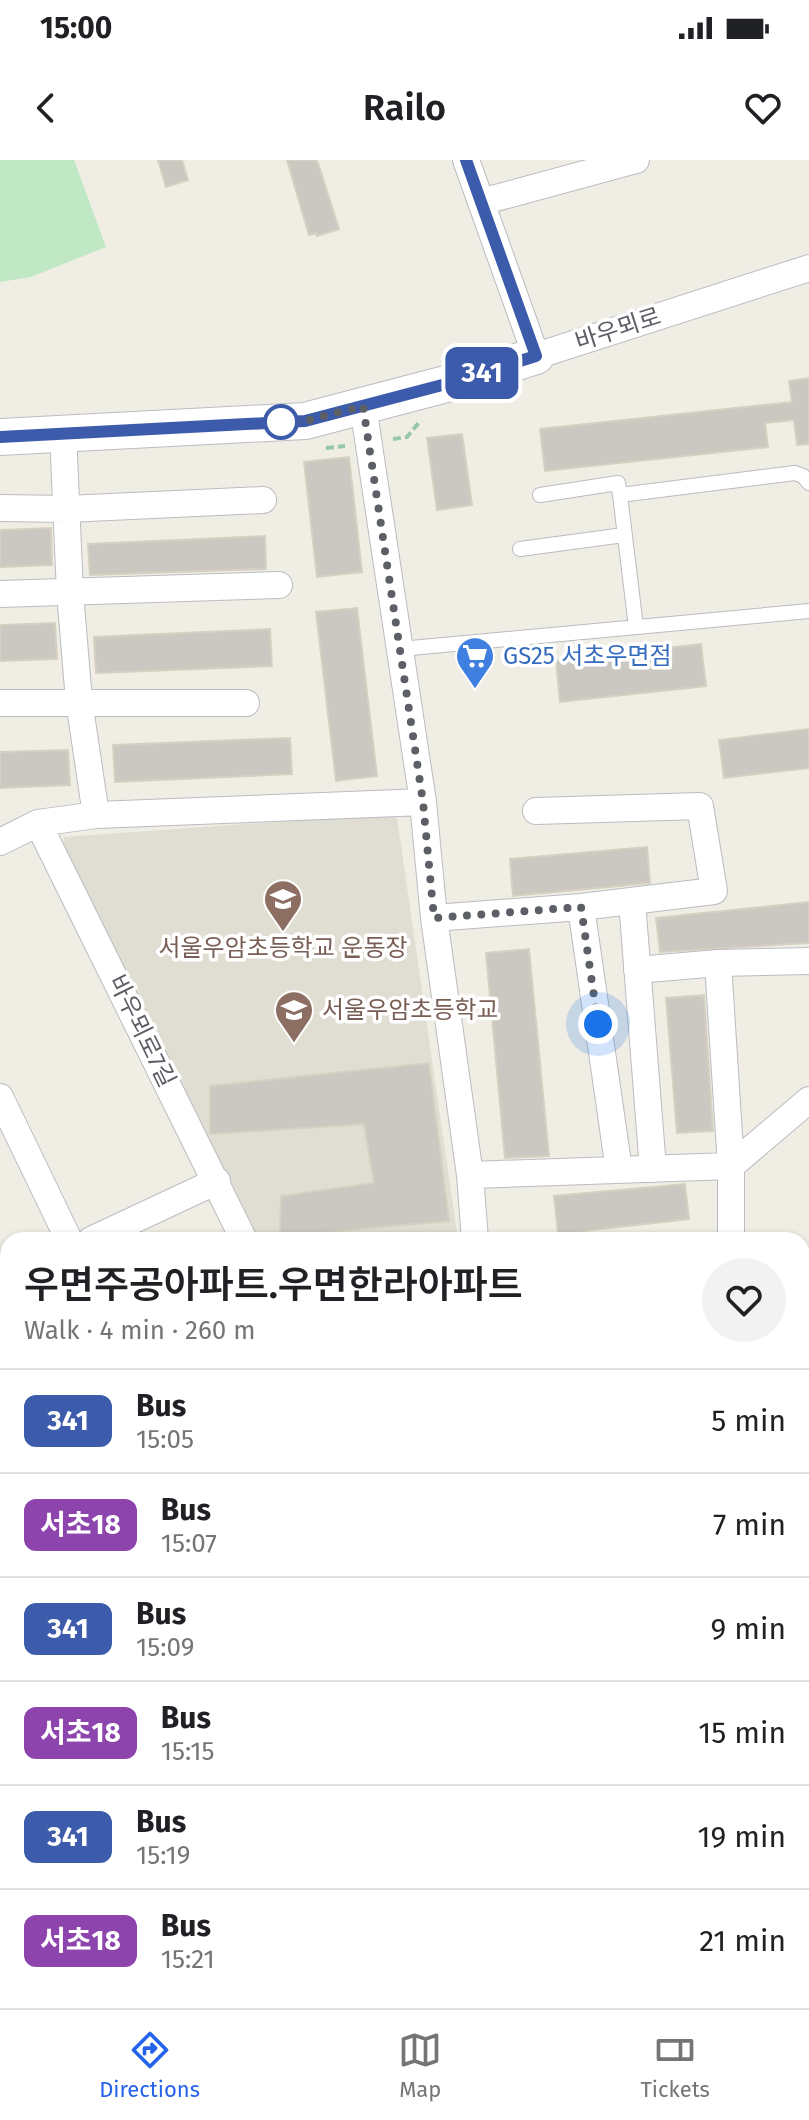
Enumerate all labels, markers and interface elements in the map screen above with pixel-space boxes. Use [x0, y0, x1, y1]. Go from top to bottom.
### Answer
text: 15:00 [40, 10, 112, 46]
icon: back [24, 86, 68, 130]
text: Railo [363, 86, 446, 130]
icon: heart [741, 86, 785, 130]
street label: 바우뫼로 [572, 302, 664, 356]
line badge: 341 [436, 347, 528, 399]
text: 341 [461, 356, 503, 389]
unlabelled marker [264, 405, 298, 439]
supermarket icon: GS25 서초우면점 [454, 635, 496, 690]
place label: GS25 서초우면점 [503, 642, 672, 670]
school or university icon: 서울우암초등학교 운동장 [262, 878, 304, 933]
place label: 서울우암초등학교 운동장 [158, 934, 408, 962]
street label: 바우뫼로7길 [103, 970, 181, 1092]
school or university icon: 서울우암초등학교 [273, 989, 315, 1044]
place label: 서울우암초등학교 [322, 996, 499, 1024]
your location [578, 1004, 618, 1044]
button: heart [702, 1258, 786, 1342]
text: 우면주공아파트.우면한라아파트 [24, 1262, 523, 1308]
text: Walk · 4 min · 260 m [24, 1315, 256, 1346]
text: Bus [136, 1388, 186, 1424]
text: 5 min [711, 1403, 786, 1439]
text: 341 [47, 1404, 89, 1437]
text: 15:05 [136, 1424, 194, 1455]
text: Bus [161, 1492, 211, 1528]
text: 7 min [713, 1507, 786, 1543]
text: 서초18 [40, 1508, 121, 1541]
text: 15:07 [161, 1528, 217, 1559]
text: Bus [136, 1596, 186, 1632]
text: 9 min [711, 1611, 786, 1647]
text: 341 [47, 1612, 89, 1645]
text: 15:09 [136, 1632, 194, 1663]
text: Bus [161, 1700, 211, 1736]
text: 15 min [698, 1715, 786, 1751]
text: 서초18 [40, 1716, 121, 1749]
text: 15:15 [161, 1736, 215, 1767]
text: Bus [136, 1804, 186, 1840]
text: 19 min [698, 1819, 786, 1855]
text: 341 [47, 1820, 89, 1853]
text: 15:19 [136, 1840, 190, 1871]
text: Bus [161, 1908, 211, 1944]
text: 21 min [699, 1923, 786, 1959]
text: 서초18 [40, 1924, 121, 1957]
text: 15:21 [161, 1944, 215, 1975]
tab: Directions [99, 2028, 200, 2103]
tab: Map [398, 2028, 442, 2103]
tab: Tickets [641, 2028, 710, 2103]

